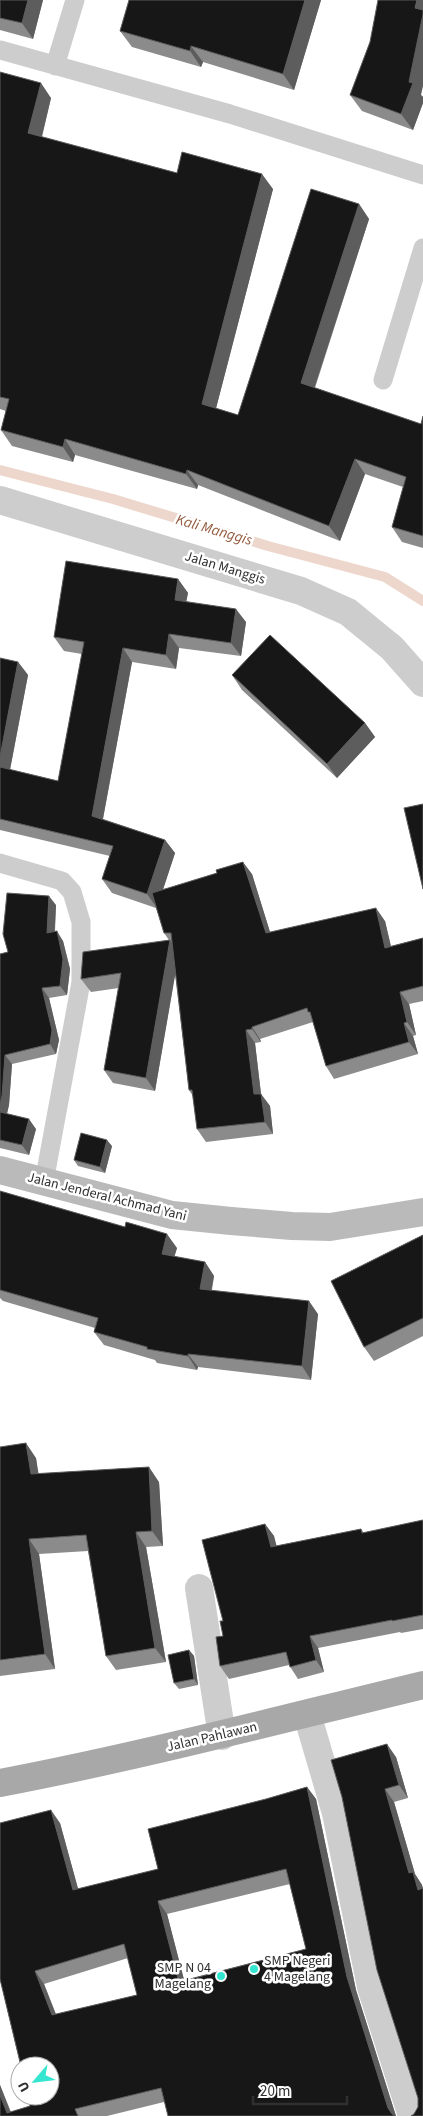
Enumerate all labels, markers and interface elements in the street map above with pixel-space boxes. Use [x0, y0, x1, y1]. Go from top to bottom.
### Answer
water label: Kali Manggis [173, 509, 255, 551]
street label: Jalan Manggis [182, 546, 268, 590]
street label: Jalan Jenderal Achmad Yani [25, 1168, 189, 1226]
street label: Jalan Pahlawan [165, 1717, 259, 1757]
place label: SMP Negeri 4 Magelang [264, 1951, 330, 1987]
place label: SMP N 04 Magelang [155, 1958, 211, 1994]
marker: SMP Negeri 4 Magelang [248, 1963, 260, 1975]
marker: SMP N 04 Magelang [215, 1970, 227, 1982]
north arrow [10, 2056, 60, 2106]
scale bar [253, 2074, 347, 2106]
text: U [13, 2078, 35, 2095]
text: 20 m [260, 2081, 290, 2102]

